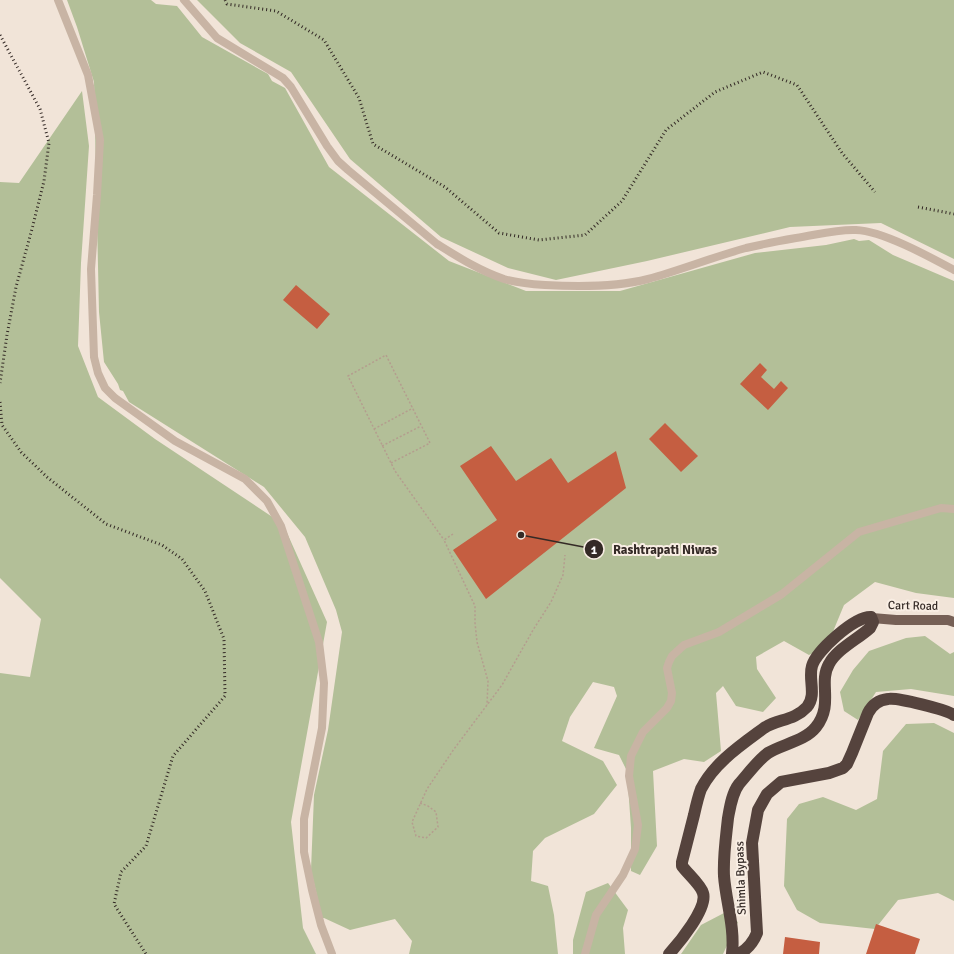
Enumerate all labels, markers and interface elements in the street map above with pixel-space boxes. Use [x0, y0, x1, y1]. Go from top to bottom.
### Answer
callout: Rashtrapati Niwas [584, 537, 725, 562]
text: Rashtrapati Niwas [613, 542, 717, 558]
text: 1 [591, 543, 598, 558]
street label: Cart Road [888, 598, 938, 614]
street label: Shimla Bypass [732, 841, 750, 915]

